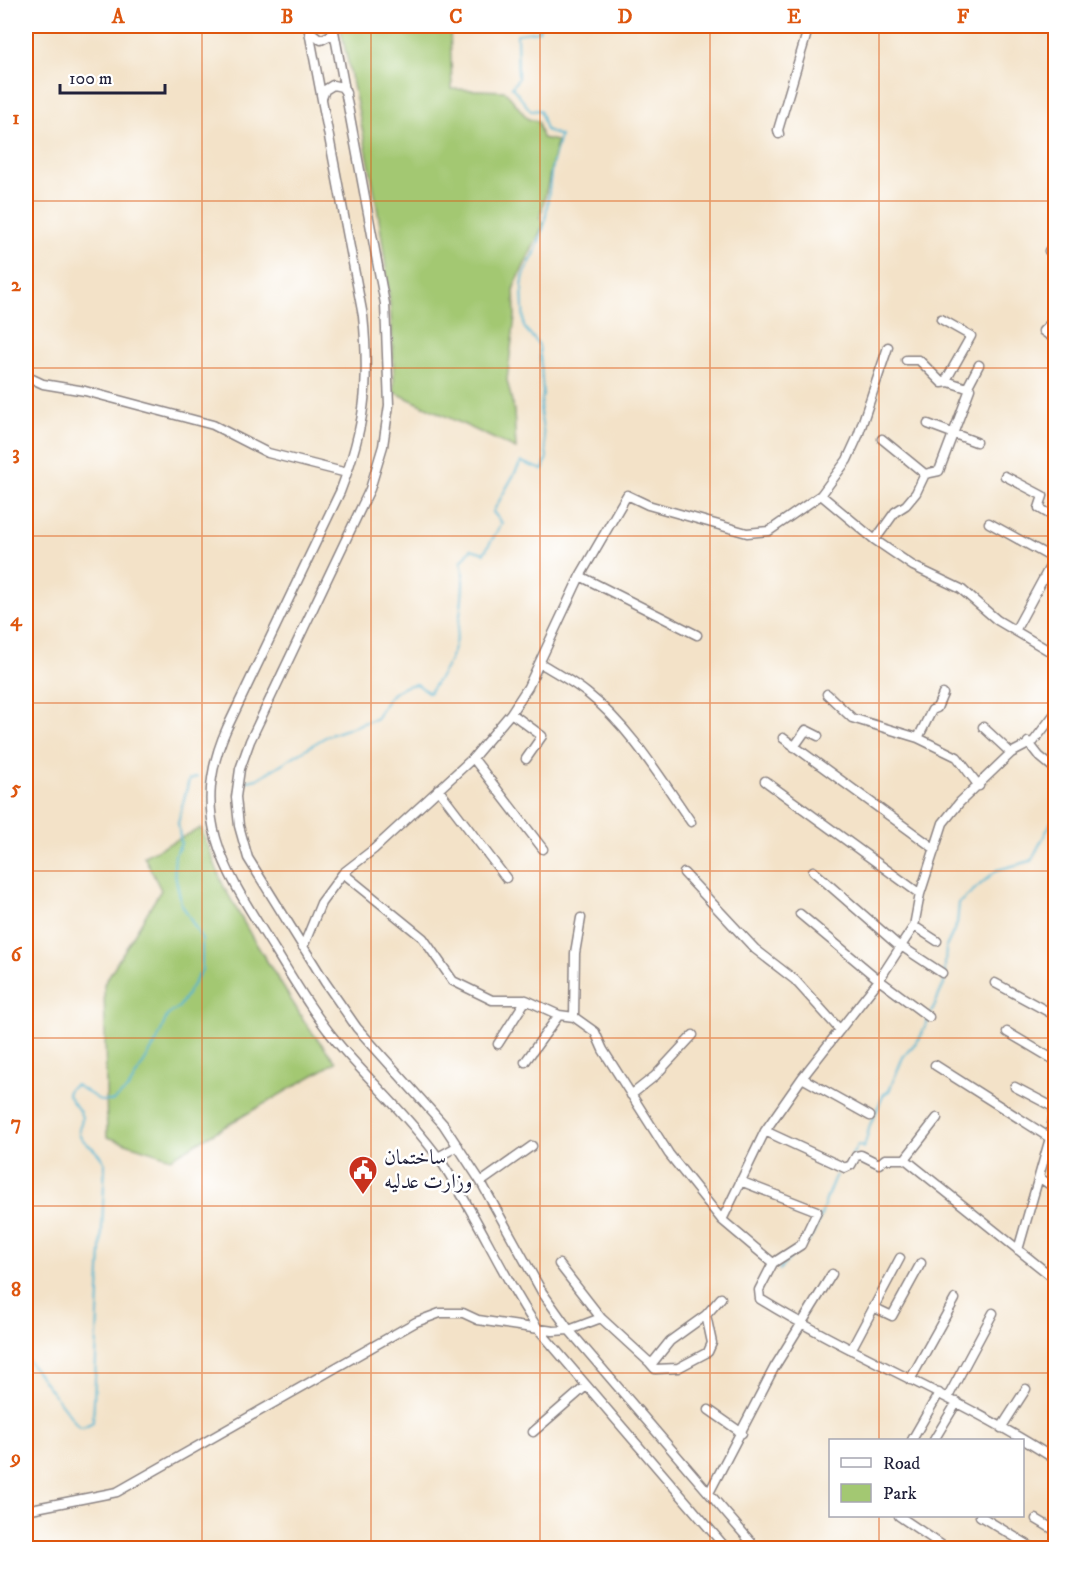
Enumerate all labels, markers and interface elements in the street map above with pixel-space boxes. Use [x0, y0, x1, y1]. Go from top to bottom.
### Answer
text: A [111, 5, 126, 30]
text: B [281, 5, 293, 30]
text: C [449, 5, 463, 30]
text: D [618, 5, 633, 30]
text: E [787, 5, 801, 30]
text: F [957, 5, 970, 30]
scale bar [60, 57, 165, 95]
text: 100 m [69, 68, 112, 90]
text: 1 [12, 106, 20, 131]
text: 2 [11, 273, 22, 298]
text: 3 [12, 441, 20, 466]
text: 4 [10, 608, 23, 633]
text: 5 [10, 776, 21, 801]
text: 6 [11, 943, 23, 968]
text: 7 [11, 1111, 21, 1136]
place label: ساختمان وزارت عدلیه [384, 1145, 473, 1195]
public building icon: ساختمان وزارت عدلیه [347, 1154, 379, 1196]
text: 8 [11, 1278, 21, 1303]
legend [829, 1439, 1024, 1517]
text: 9 [9, 1446, 21, 1471]
text: Road [883, 1453, 920, 1475]
text: Park [883, 1483, 917, 1505]

